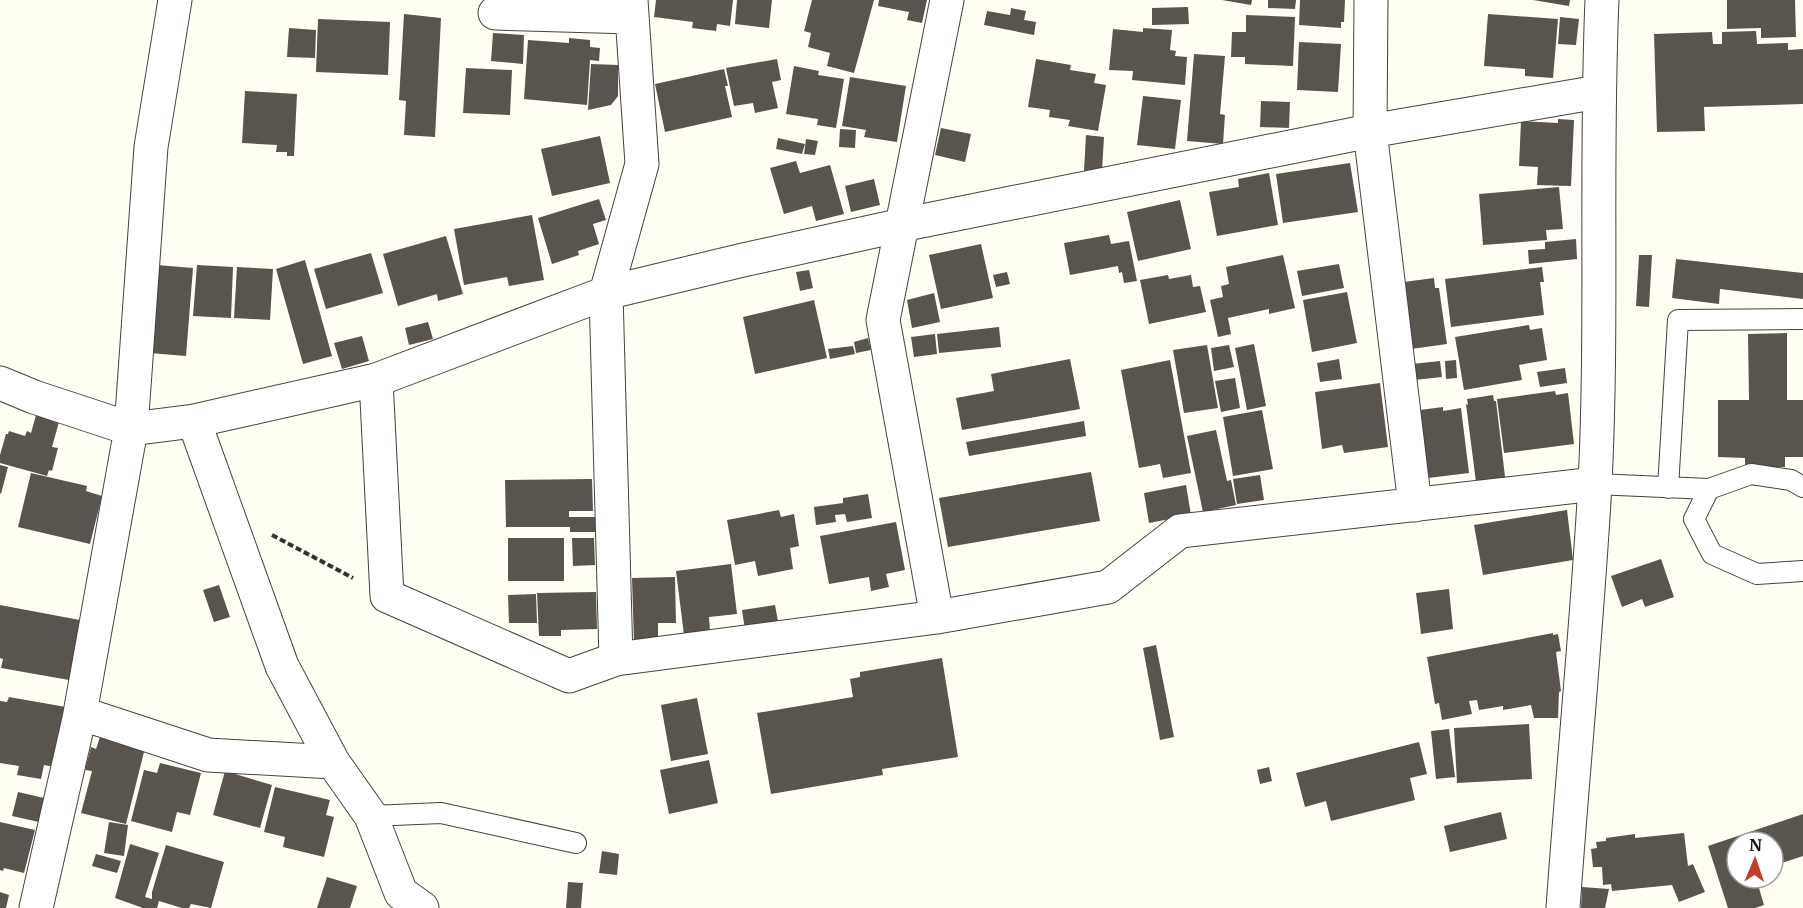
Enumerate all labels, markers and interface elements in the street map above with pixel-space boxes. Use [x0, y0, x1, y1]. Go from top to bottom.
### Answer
north arrow [1725, 830, 1785, 890]
text: N [1749, 835, 1763, 855]

